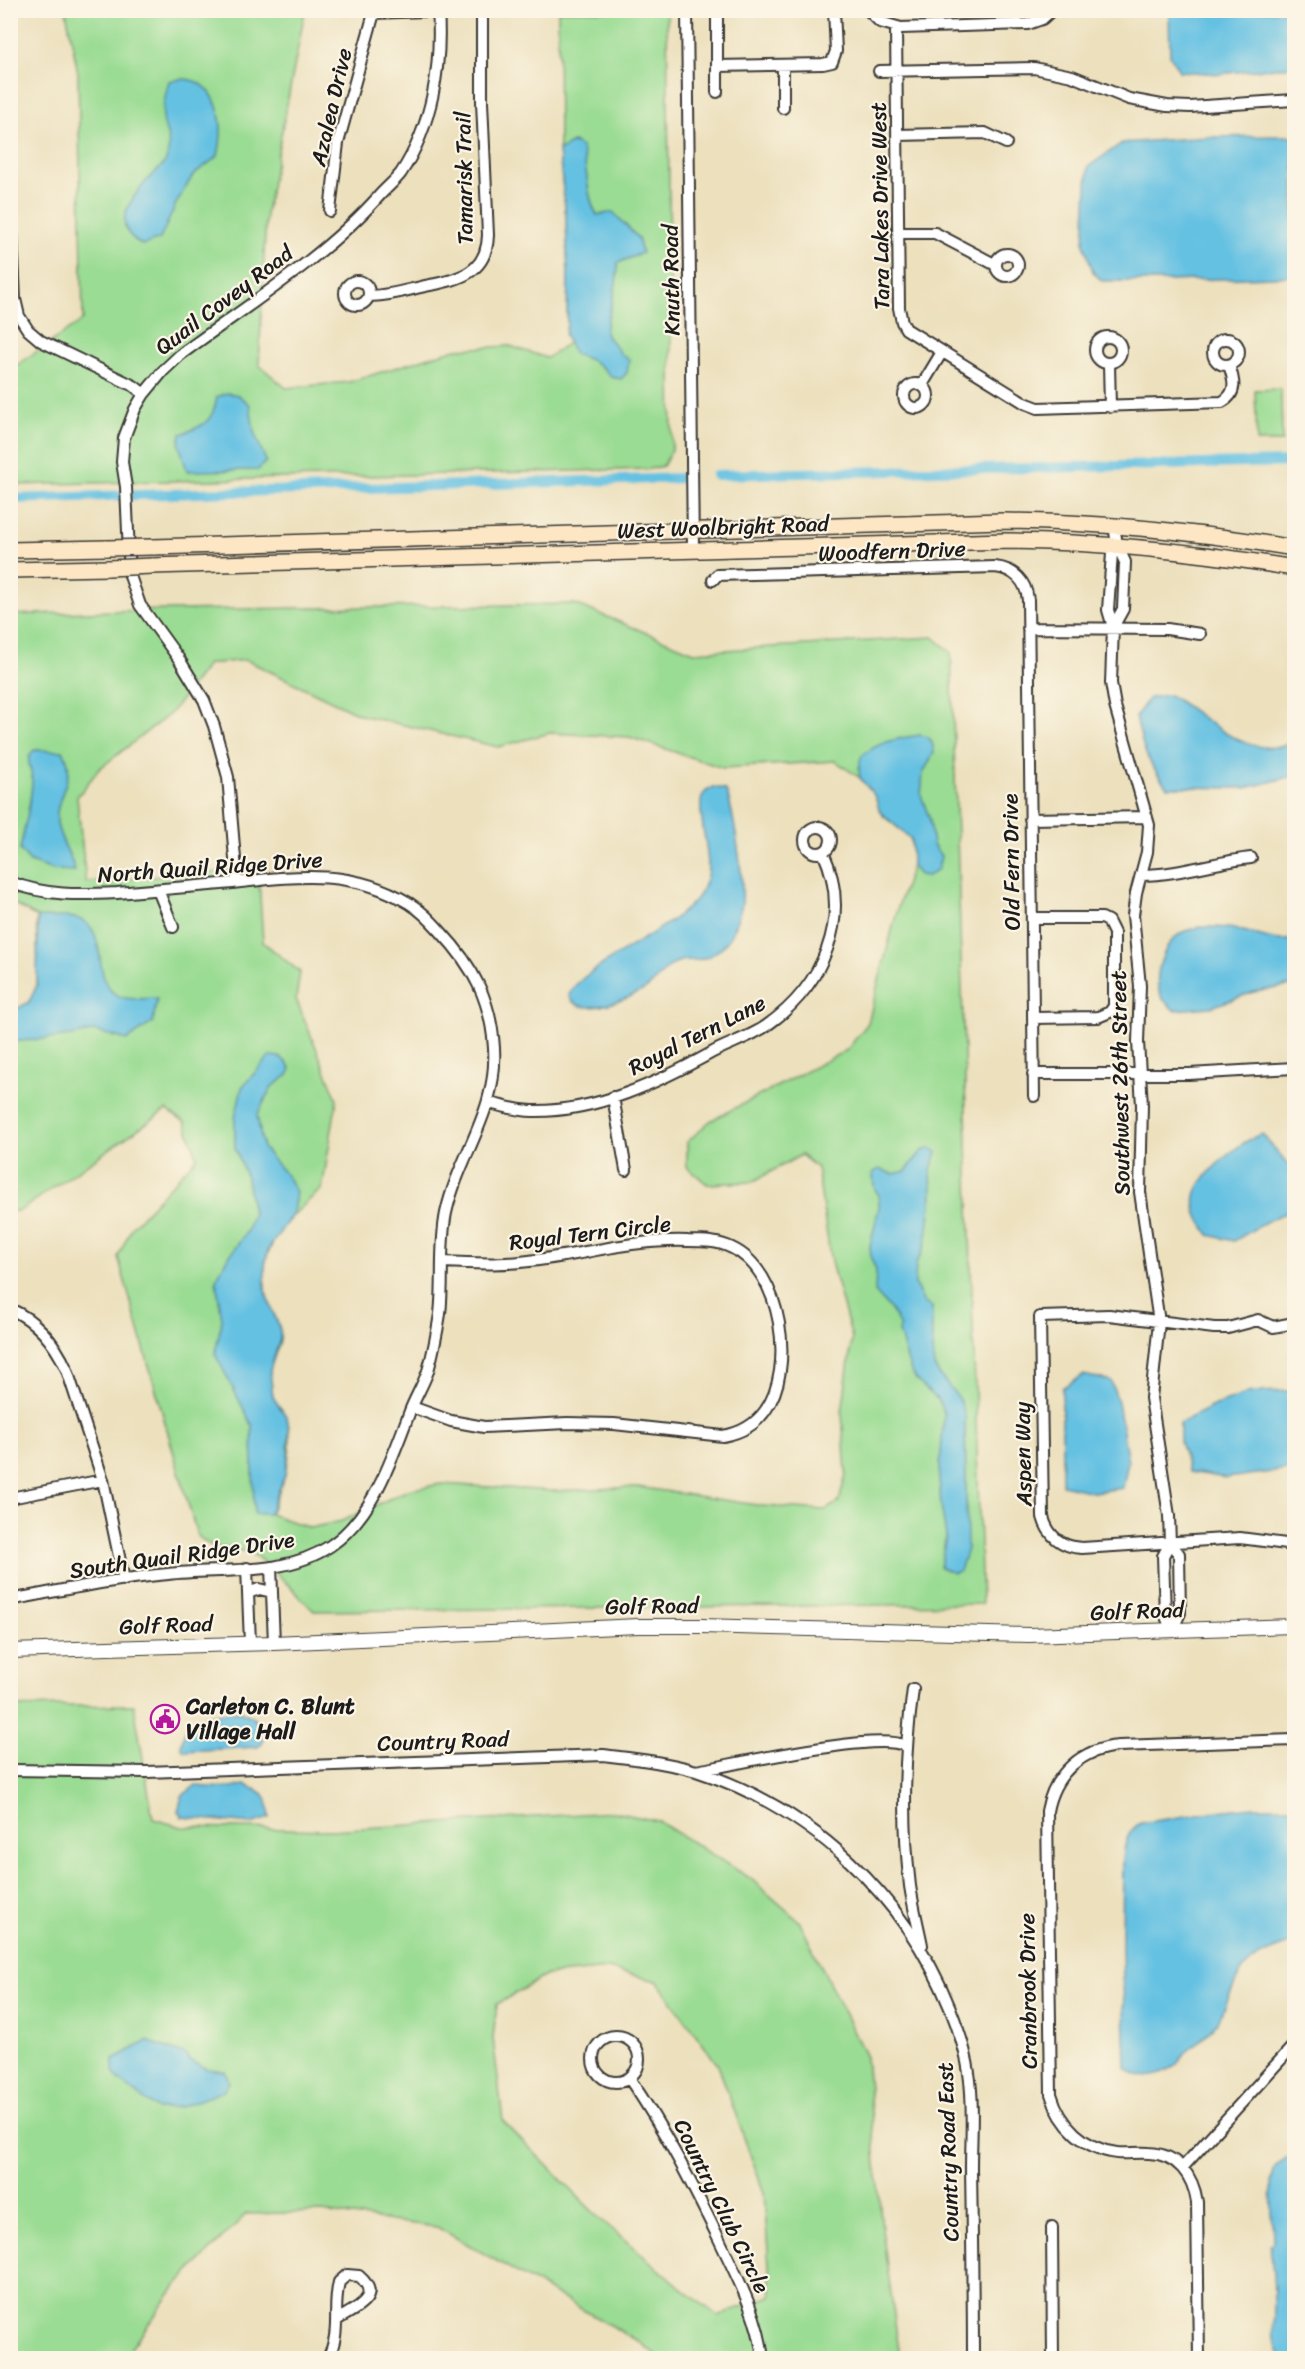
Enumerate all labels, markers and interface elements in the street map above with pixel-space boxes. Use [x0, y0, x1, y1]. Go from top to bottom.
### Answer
street label: Azalea Drive [298, 44, 364, 171]
street label: Tara Lakes Drive West [859, 101, 901, 310]
street label: Tamarisk Trail [443, 110, 485, 245]
street label: Knuth Road [651, 223, 691, 336]
street label: Quail Covey Road [146, 234, 303, 365]
street label: West Woolbright Road [617, 504, 831, 550]
street label: Woodfern Drive [818, 529, 966, 573]
street label: Old Fern Drive [990, 793, 1032, 931]
street label: North Quail Ridge Drive [96, 840, 324, 894]
street label: Southwest 26th Street [1099, 970, 1141, 1196]
street label: Royal Tern Lane [621, 984, 773, 1086]
street label: Royal Tern Circle [507, 1204, 673, 1262]
street label: Aspen Way [1003, 1401, 1043, 1508]
street label: South Quail Ridge Drive [67, 1520, 297, 1590]
street label: Golf Road [605, 1586, 701, 1626]
street label: Golf Road [1090, 1590, 1186, 1632]
street label: Golf Road [119, 1604, 215, 1646]
place label: Carleton C. Blunt Village Hall [185, 1687, 355, 1751]
public building icon: Carleton C. Blunt Village Hall [149, 1703, 181, 1735]
street label: Country Road [377, 1719, 511, 1763]
street label: Cranbrook Drive [1007, 1913, 1049, 2069]
street label: Country Road East [925, 2061, 971, 2242]
street label: Country Club Circle [663, 2112, 781, 2300]

